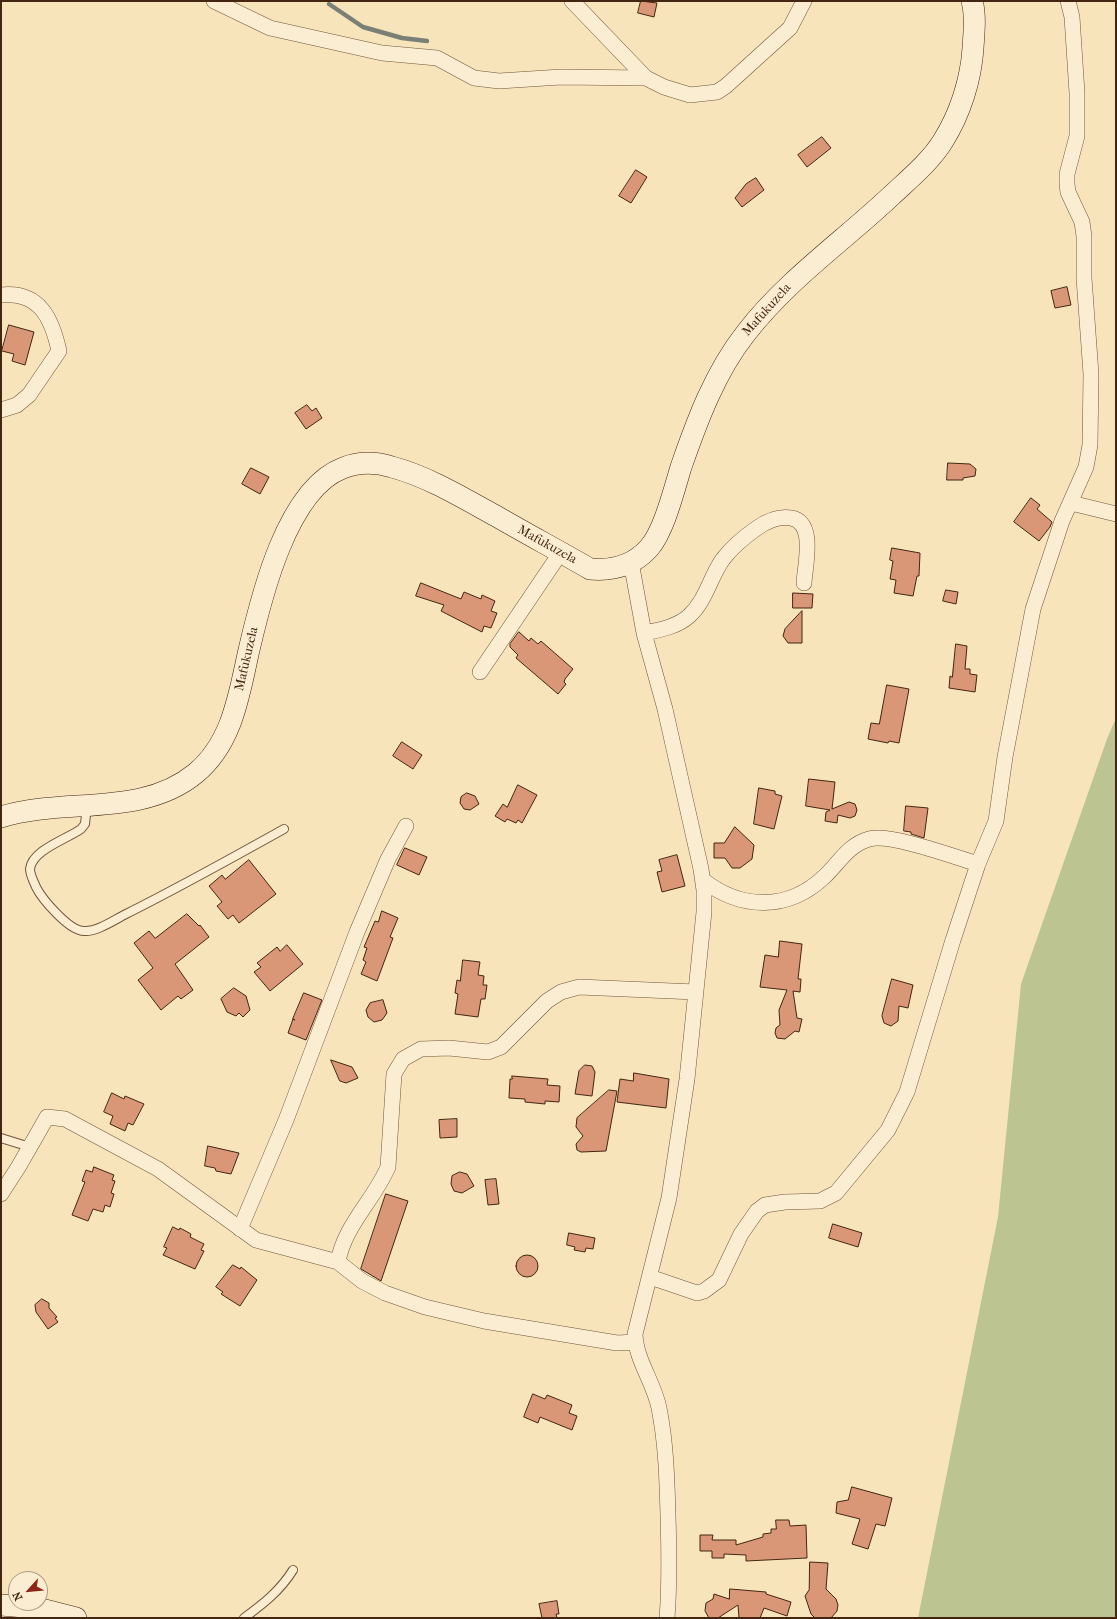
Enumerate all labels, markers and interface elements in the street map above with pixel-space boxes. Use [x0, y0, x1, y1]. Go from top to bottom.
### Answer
street label: Mafukuzela [739, 280, 795, 340]
street label: Mafukuzela [515, 522, 579, 568]
street label: Mafukuzela [232, 625, 262, 693]
north arrow [8, 1571, 48, 1611]
text: N [10, 1590, 25, 1603]

